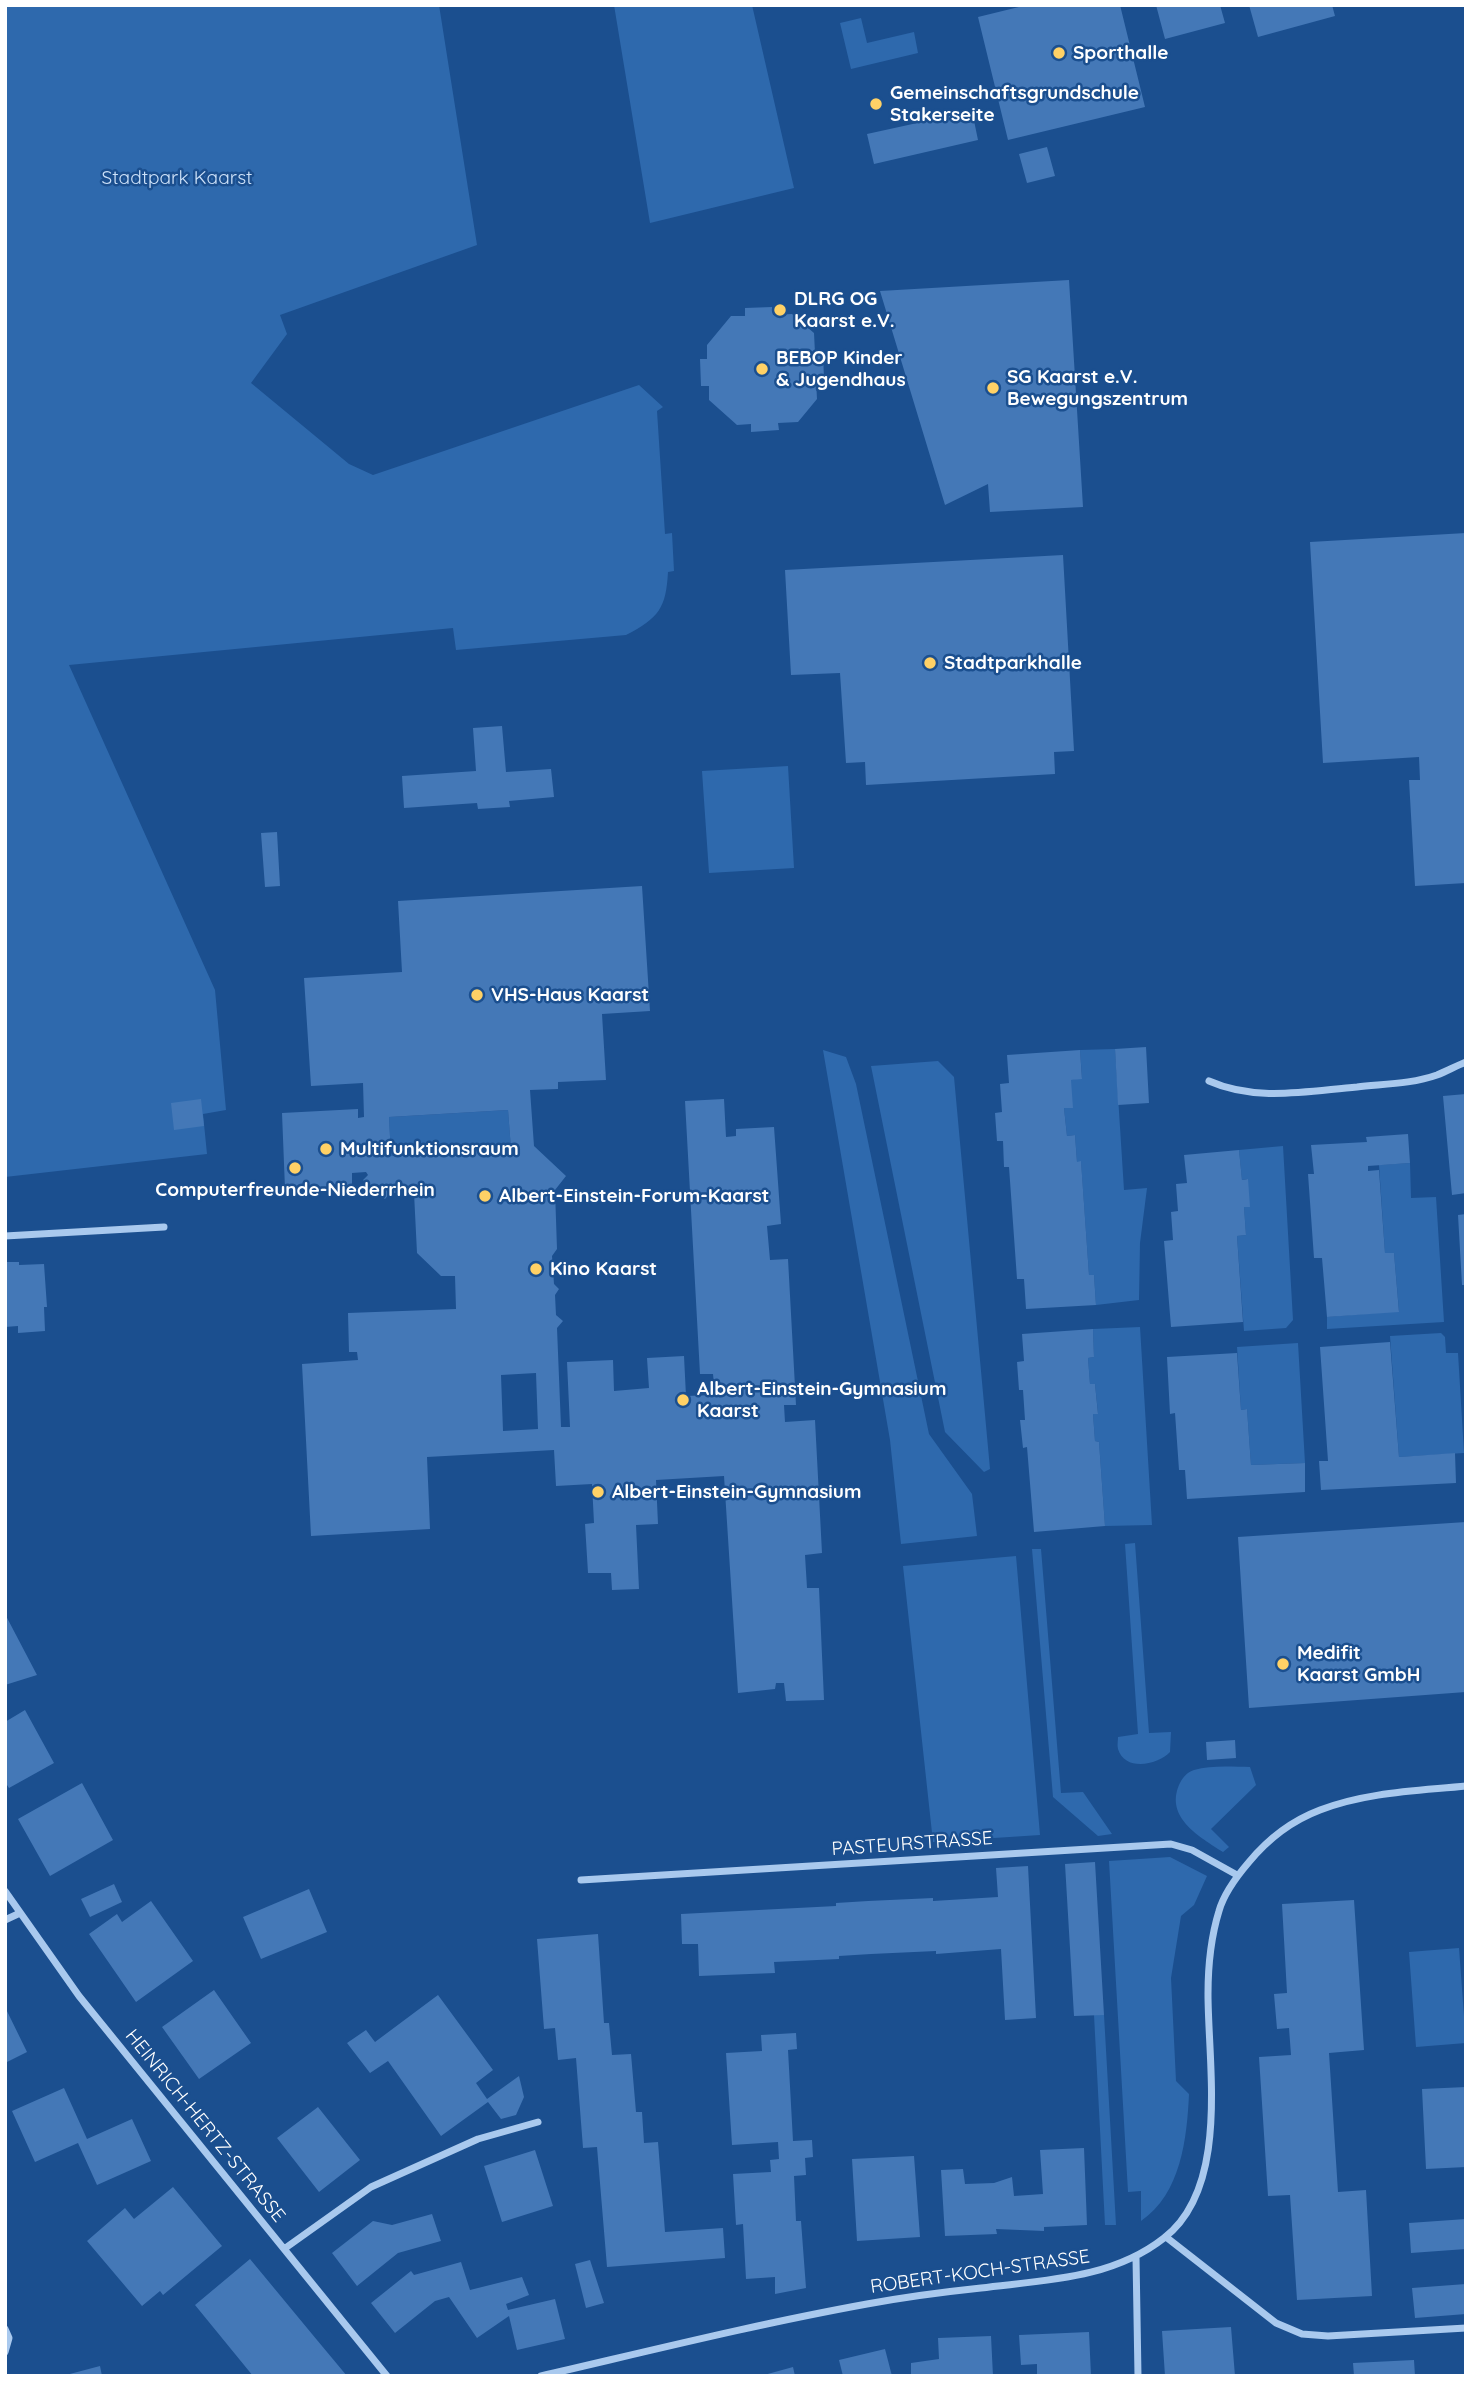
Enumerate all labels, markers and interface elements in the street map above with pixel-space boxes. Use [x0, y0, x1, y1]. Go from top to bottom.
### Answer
place label: Sporthalle [1073, 42, 1168, 64]
marker: Sporthalle [1051, 45, 1067, 61]
place label: Gemeinschaftsgrundschule Stakerseite [890, 82, 1139, 126]
marker: Gemeinschaftsgrundschule Stakerseite [868, 96, 884, 112]
park label: Stadtpark Kaarst [102, 167, 252, 189]
place label: DLRG OG Kaarst e.V. [794, 288, 895, 332]
marker: DLRG OG Kaarst e.V. [772, 302, 788, 318]
place label: BEBOP Kinder & Jugendhaus [776, 347, 906, 391]
marker: BEBOP Kinder & Jugendhaus [754, 361, 770, 377]
place label: SG Kaarst e.V. Bewegungszentrum [1007, 366, 1188, 410]
marker: SG Kaarst e.V. Bewegungszentrum [985, 380, 1001, 396]
place label: Stadtparkhalle [944, 652, 1082, 674]
marker: Stadtparkhalle [922, 655, 938, 671]
place label: VHS-Haus Kaarst [491, 984, 649, 1006]
marker: VHS-Haus Kaarst [469, 987, 485, 1003]
place label: Multifunktionsraum [340, 1138, 519, 1160]
marker: Multifunktionsraum [318, 1141, 334, 1157]
marker: Computerfreunde-Niederrhein [287, 1160, 303, 1176]
place label: Computerfreunde-Niederrhein [155, 1179, 435, 1201]
place label: Albert-Einstein-Forum-Kaarst [499, 1185, 769, 1207]
marker: Albert-Einstein-Forum-Kaarst [477, 1188, 493, 1204]
place label: Kino Kaarst [550, 1258, 657, 1280]
marker: Kino Kaarst [528, 1261, 544, 1277]
place label: Albert-Einstein-Gymnasium Kaarst [697, 1378, 946, 1422]
marker: Albert-Einstein-Gymnasium Kaarst [675, 1392, 691, 1408]
place label: Albert-Einstein-Gymnasium [612, 1481, 861, 1503]
marker: Albert-Einstein-Gymnasium [590, 1484, 606, 1500]
place label: Medifit Kaarst GmbH [1297, 1642, 1420, 1686]
marker: Medifit Kaarst GmbH [1275, 1656, 1291, 1672]
street label: PASTEURSTRASSE [831, 1827, 993, 1861]
street label: HEINRICH-HERTZ-STRASSE [120, 2025, 290, 2227]
street label: ROBERT-KOCH-STRASSE [869, 2245, 1091, 2299]

